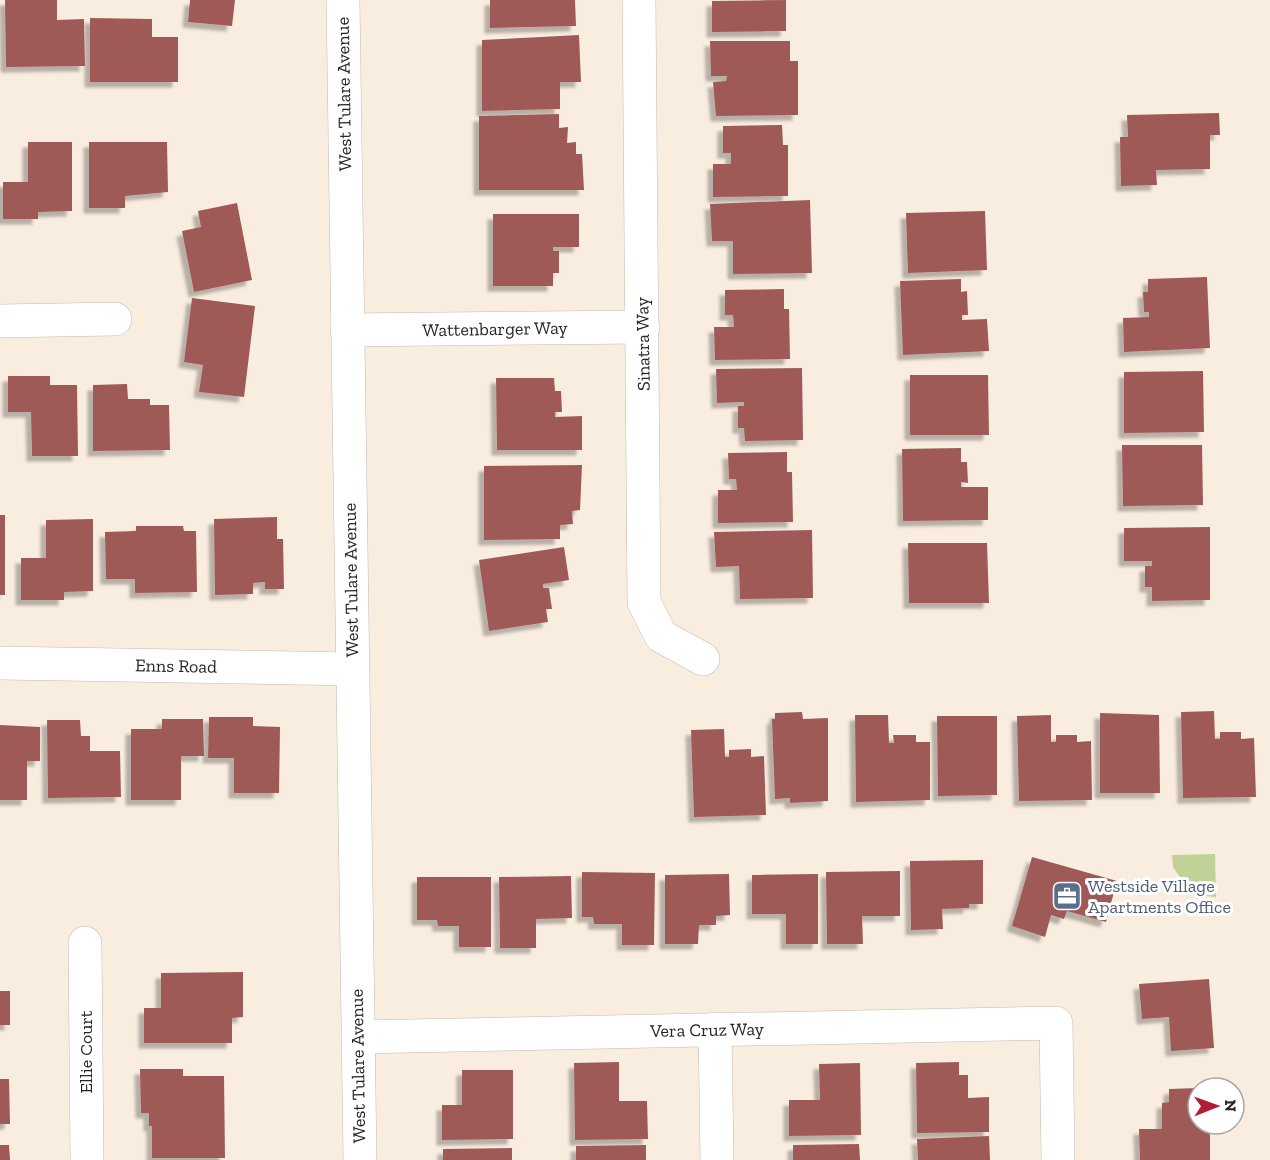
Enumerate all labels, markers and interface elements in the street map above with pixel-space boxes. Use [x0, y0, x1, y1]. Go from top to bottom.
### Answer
street label: West Tulare Avenue [332, 17, 356, 171]
street label: Sinatra Way [631, 296, 655, 391]
street label: Wattenbarger Way [422, 317, 569, 341]
street label: West Tulare Avenue [339, 503, 363, 657]
street label: Enns Road [135, 654, 217, 678]
place label: Westside Village Apartments Office [1088, 875, 1231, 918]
office icon: Westside Village Apartments Office [1051, 880, 1083, 912]
street label: West Tulare Avenue [346, 989, 370, 1143]
street label: Ellie Court [75, 1010, 97, 1093]
street label: Vera Cruz Way [649, 1018, 765, 1042]
north arrow [1186, 1076, 1246, 1136]
text: N [1221, 1099, 1240, 1112]

